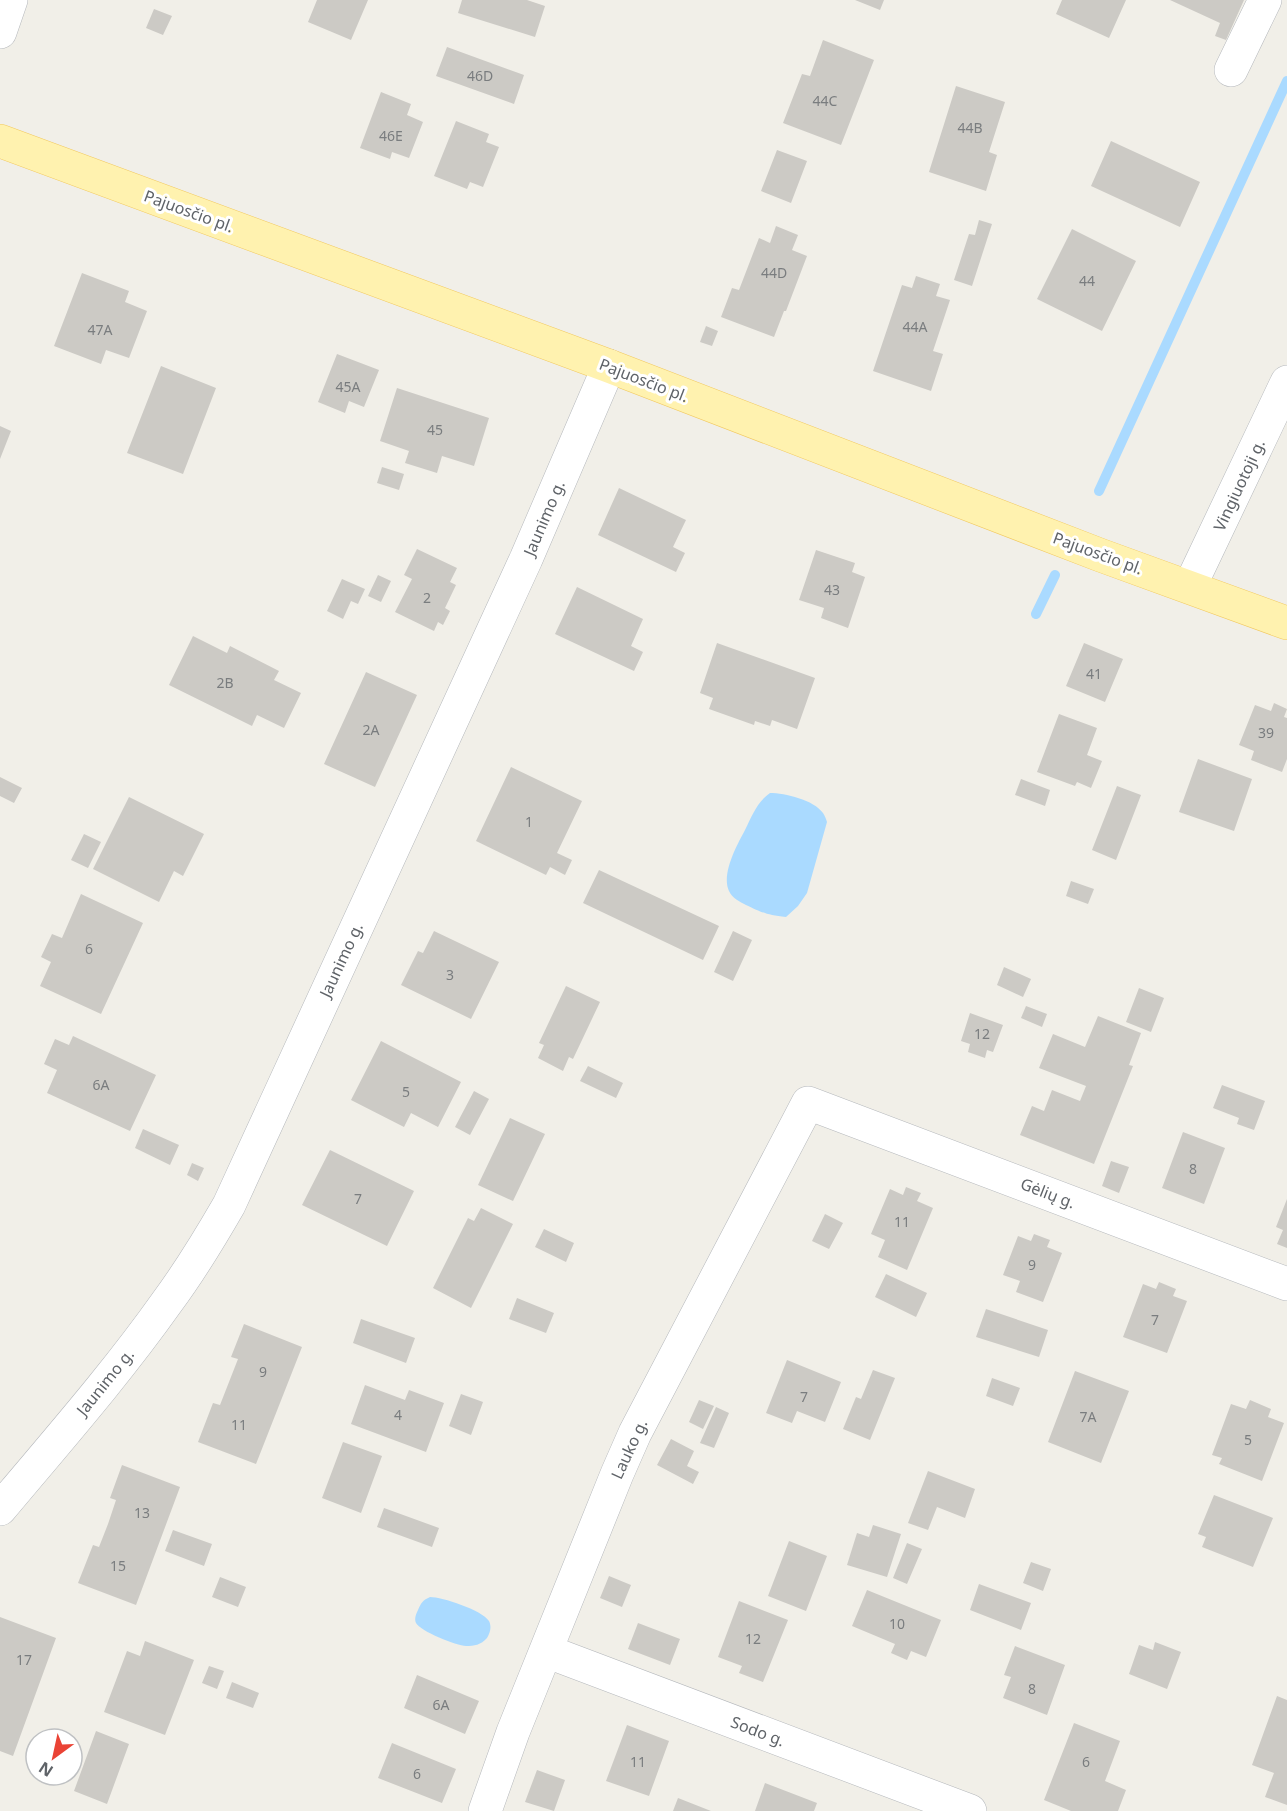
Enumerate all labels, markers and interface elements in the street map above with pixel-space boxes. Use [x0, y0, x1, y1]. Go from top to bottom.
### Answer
house number: 46D [467, 66, 493, 85]
house number: 44C [813, 91, 838, 110]
house number: 44B [957, 118, 983, 137]
house number: 46E [379, 126, 403, 145]
street label: Pajuosčio pl. [141, 185, 237, 237]
house number: 44D [761, 263, 787, 282]
house number: 44 [1079, 271, 1095, 290]
house number: 44A [903, 317, 928, 336]
house number: 47A [88, 320, 113, 339]
street label: Pajuosčio pl. [596, 353, 692, 407]
house number: 45A [336, 377, 361, 396]
house number: 45 [427, 420, 443, 439]
street label: Vingiuotoji g. [1208, 435, 1270, 535]
street label: Jaunimo g. [517, 477, 570, 561]
street label: Pajuosčio pl. [1050, 527, 1146, 579]
house number: 43 [824, 580, 840, 599]
house number: 2 [423, 588, 431, 607]
house number: 41 [1086, 664, 1102, 683]
house number: 2B [216, 673, 234, 692]
house number: 2A [363, 720, 380, 739]
house number: 39 [1258, 723, 1274, 742]
house number: 1 [525, 812, 533, 831]
street label: Jaunimo g. [313, 919, 368, 1003]
house number: 6 [85, 939, 93, 958]
house number: 3 [446, 965, 454, 984]
house number: 12 [974, 1024, 990, 1043]
house number: 6A [93, 1075, 110, 1094]
house number: 5 [402, 1082, 410, 1101]
house number: 8 [1189, 1159, 1197, 1178]
street label: Gėlių g. [1017, 1172, 1079, 1214]
house number: 7 [354, 1189, 362, 1208]
house number: 11 [894, 1212, 910, 1231]
house number: 9 [1028, 1255, 1036, 1274]
house number: 7 [1151, 1310, 1159, 1329]
street label: Jaunimo g. [70, 1344, 139, 1422]
house number: 9 [259, 1362, 267, 1381]
house number: 7 [800, 1387, 808, 1406]
house number: 4 [394, 1405, 402, 1424]
house number: 7A [1080, 1407, 1097, 1426]
house number: 11 [231, 1415, 247, 1434]
street label: Lauko g. [606, 1415, 652, 1483]
house number: 5 [1244, 1430, 1252, 1449]
house number: 13 [134, 1503, 150, 1522]
house number: 15 [110, 1556, 126, 1575]
house number: 10 [889, 1614, 905, 1633]
house number: 12 [745, 1629, 761, 1648]
house number: 17 [16, 1650, 32, 1669]
house number: 8 [1028, 1679, 1036, 1698]
house number: 6A [433, 1695, 450, 1714]
street label: Sodo g. [728, 1711, 788, 1751]
north arrow [24, 1727, 84, 1787]
house number: 11 [630, 1752, 646, 1771]
house number: 6 [1082, 1752, 1090, 1771]
text: N [34, 1757, 57, 1782]
house number: 6 [413, 1764, 421, 1783]

